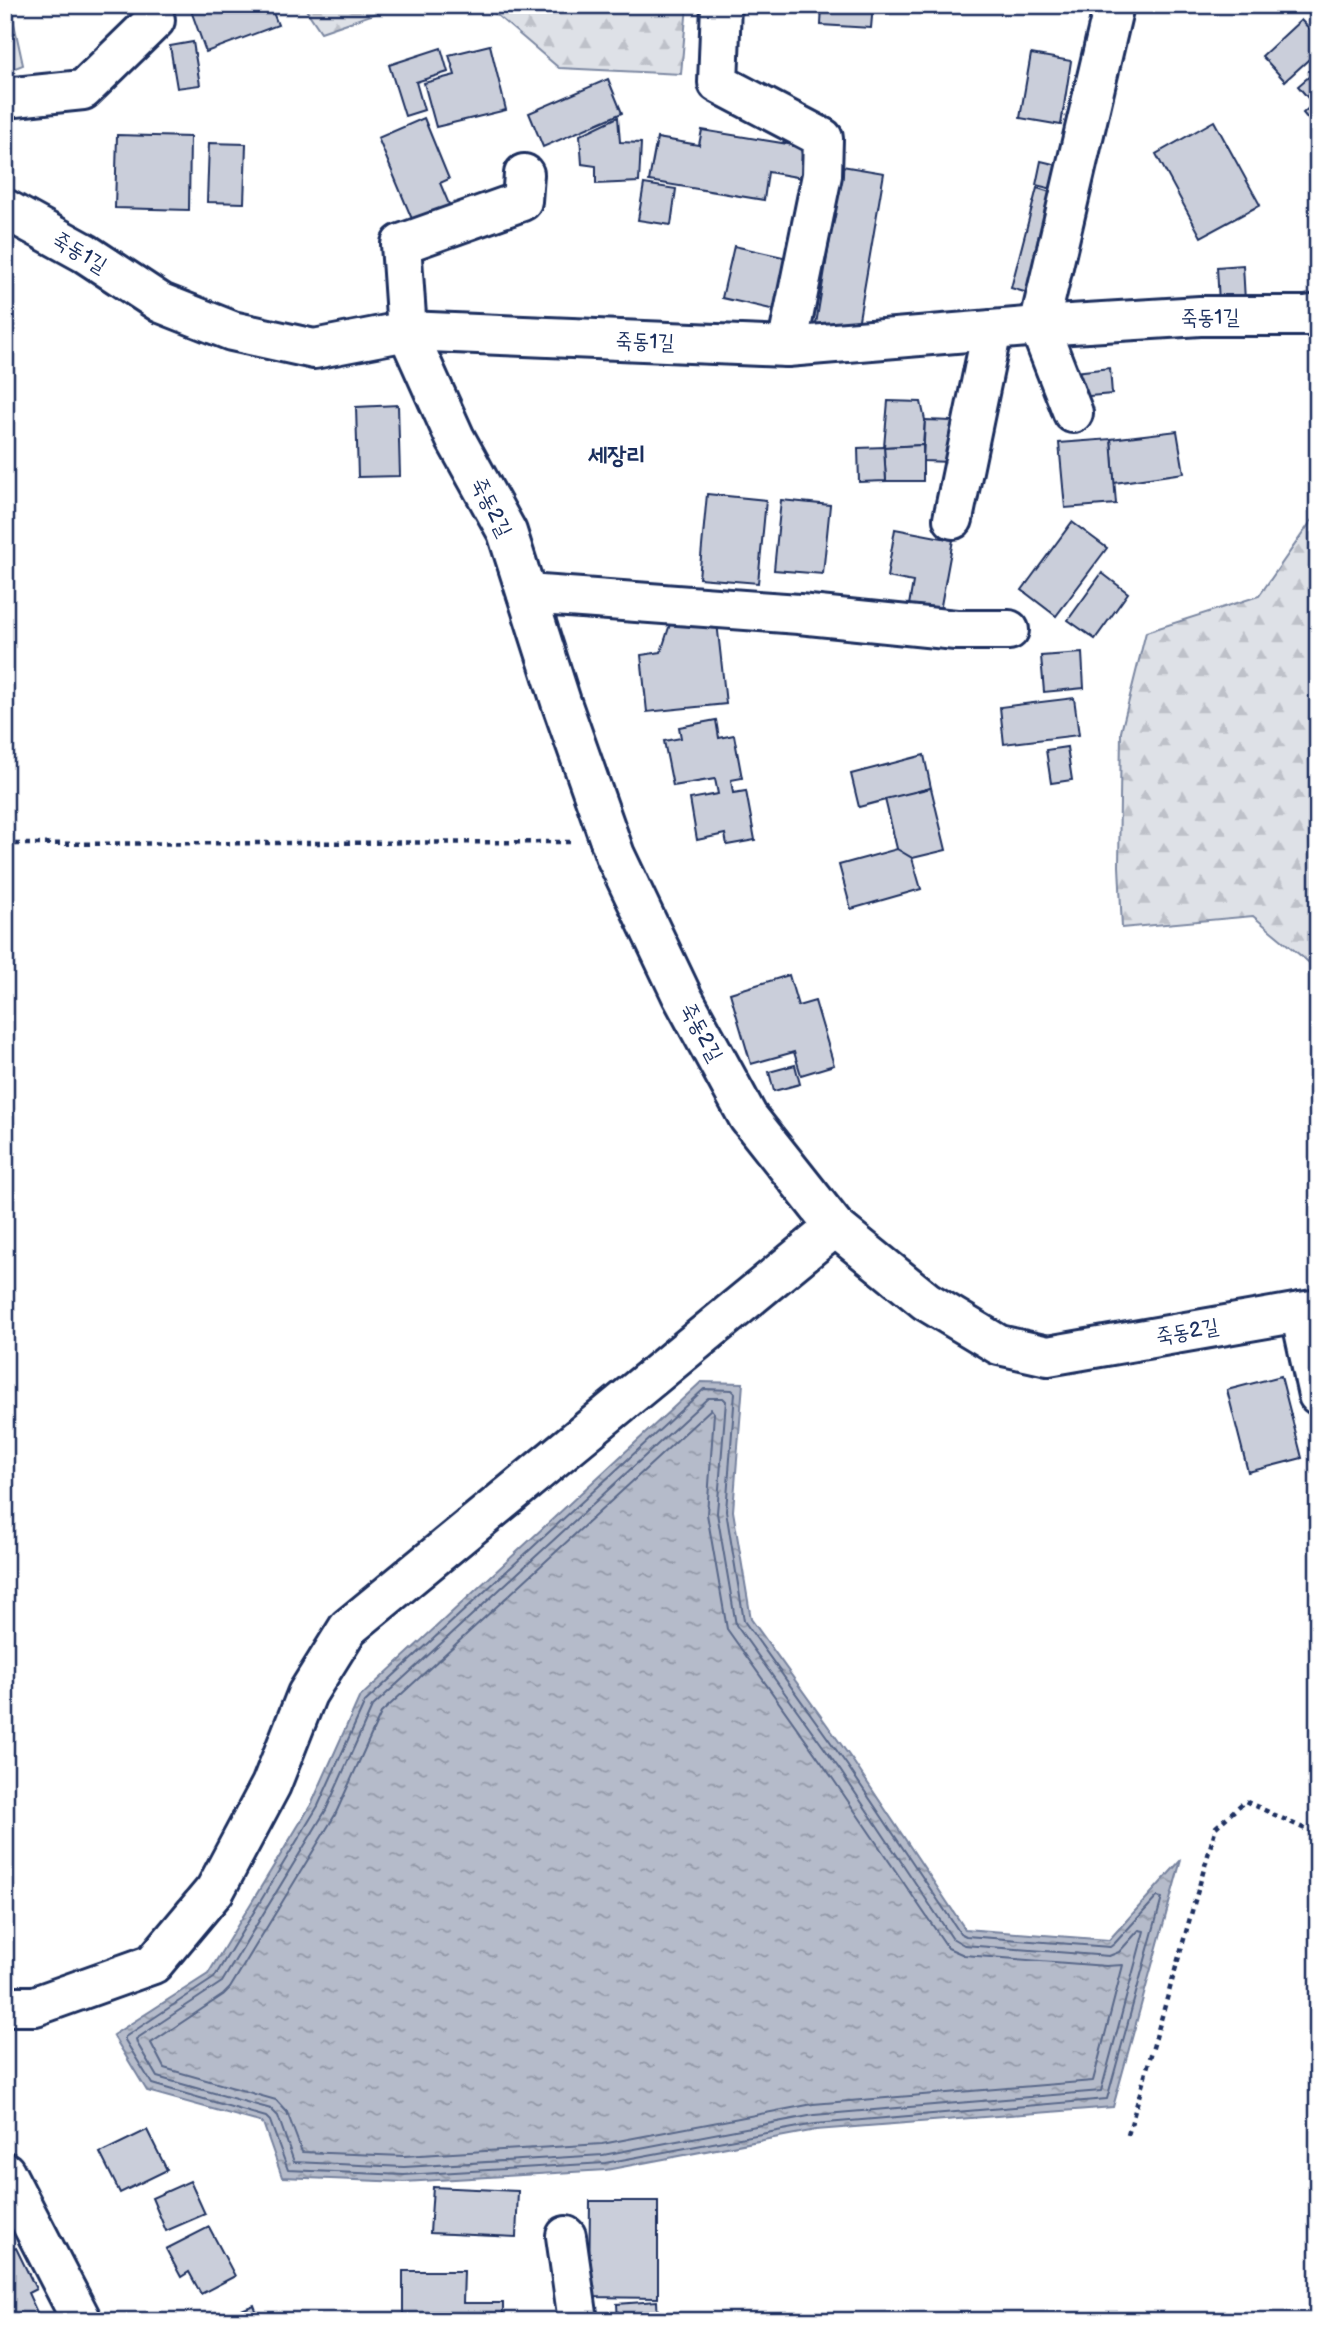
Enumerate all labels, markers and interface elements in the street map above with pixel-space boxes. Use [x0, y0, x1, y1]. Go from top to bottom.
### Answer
street label: 죽동1길 [48, 227, 111, 278]
street label: 죽동1길 [1180, 304, 1240, 331]
street label: 죽동1길 [615, 328, 675, 355]
district label: 세장리 [587, 441, 646, 470]
street label: 죽동2길 [466, 473, 517, 541]
street label: 죽동2길 [675, 999, 728, 1066]
street label: 죽동2길 [1154, 1314, 1220, 1349]

